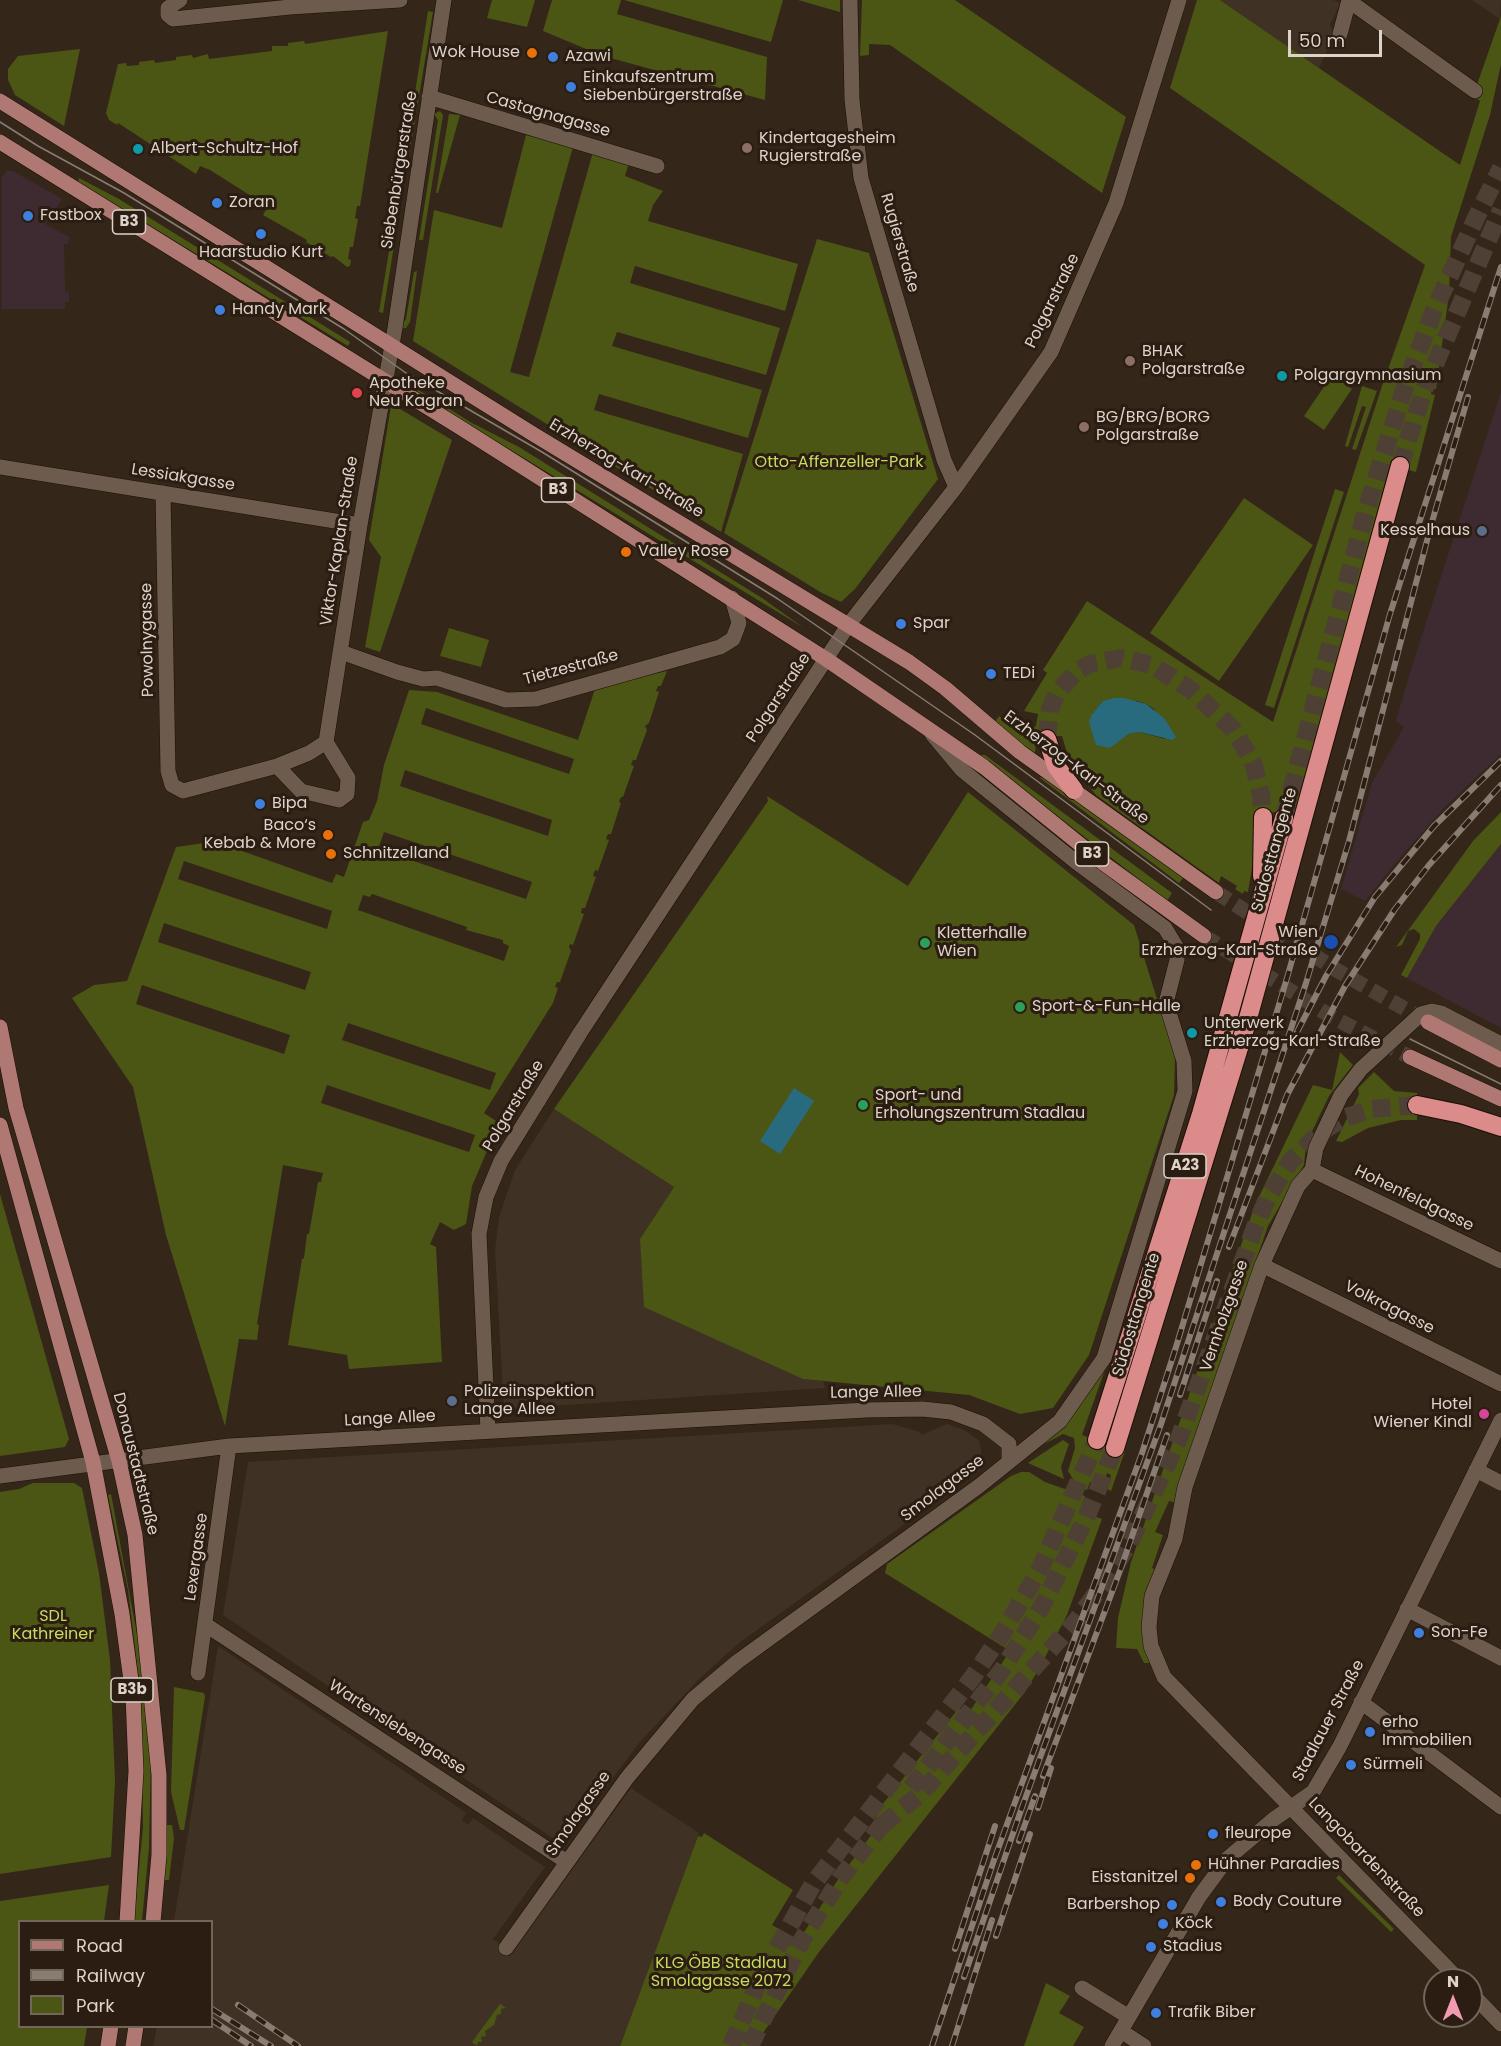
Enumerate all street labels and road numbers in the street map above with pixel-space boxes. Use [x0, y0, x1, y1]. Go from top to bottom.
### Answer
street label: Castagnagasse [484, 88, 612, 142]
street label: Siebenbürgerstraße [378, 90, 422, 250]
street label: Rugierstraße [876, 191, 922, 295]
road number: B3 [112, 210, 146, 234]
street label: Polgarstraße [1022, 251, 1084, 351]
street label: Erzherzog-Karl-Straße [545, 415, 707, 523]
street label: Viktor-Kaplan-Straße [317, 455, 363, 627]
street label: Lessiakgasse [130, 460, 236, 496]
road number: B3 [542, 478, 574, 502]
street label: Powolnygasse [137, 583, 159, 697]
street label: Tietzestraße [522, 646, 620, 690]
street label: Polgarstraße [743, 650, 815, 746]
street label: Erzherzog-Karl-Straße [1000, 707, 1152, 829]
street label: Südosttangente [1248, 786, 1302, 914]
road number: B3 [1076, 842, 1108, 866]
street label: Polgarstraße [479, 1057, 549, 1155]
road number: A23 [1164, 1154, 1206, 1178]
street label: Hohenfeldgasse [1351, 1162, 1477, 1236]
street label: Südosttangente [1109, 1251, 1165, 1379]
street label: Vernholzgasse [1197, 1258, 1253, 1374]
street label: Volkragasse [1341, 1277, 1437, 1339]
street label: Lange Allee [830, 1383, 922, 1403]
street label: Donaustadtstraße [108, 1391, 162, 1537]
street label: Lange Allee [344, 1407, 436, 1431]
street label: Smolagasse [898, 1452, 988, 1526]
street label: Lexergasse [181, 1512, 213, 1602]
street label: Stadlauer Straße [1289, 1657, 1369, 1785]
street label: Wartenslebengasse [325, 1676, 469, 1780]
road number: B3b [111, 1678, 153, 1702]
street label: Smolagasse [543, 1768, 615, 1860]
street label: Langobardenstraße [1304, 1794, 1428, 1922]

